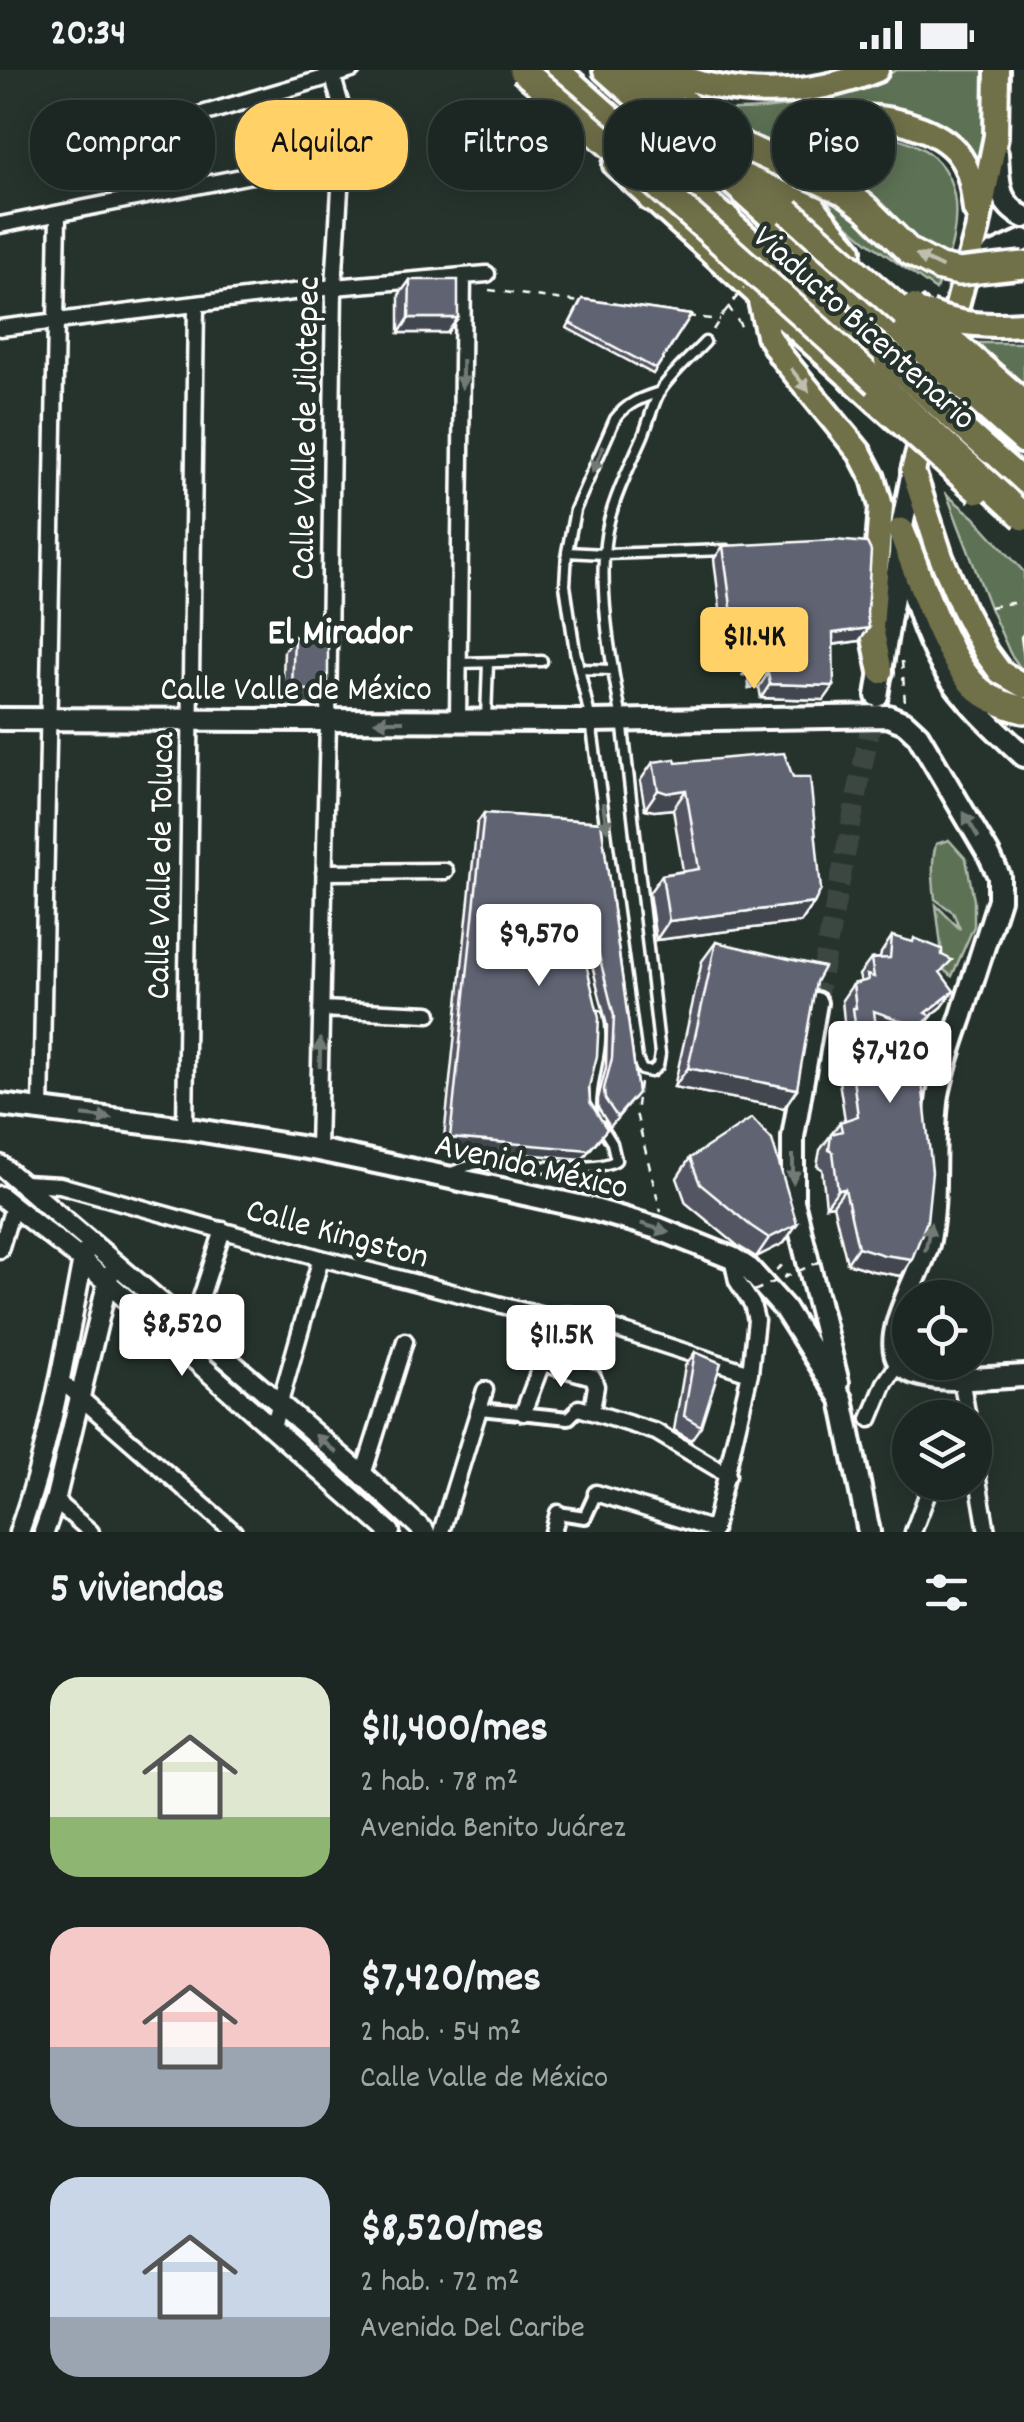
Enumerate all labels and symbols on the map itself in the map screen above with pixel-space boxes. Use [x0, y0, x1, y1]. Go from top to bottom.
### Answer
street label: Viaducto Bicentenario [740, 215, 986, 444]
one-way arrow [914, 253, 943, 270]
street label: Calle Valle de Jilotepec [280, 276, 336, 580]
one-way arrow [454, 358, 470, 390]
one-way arrow [789, 367, 810, 392]
one-way arrow [589, 444, 605, 474]
pin: $11.4K [673, 607, 835, 692]
district label: El Mirador [268, 608, 413, 663]
street label: Calle Valle de México [160, 667, 432, 717]
one-way arrow [372, 713, 404, 729]
street label: Calle Valle de Toluca [136, 731, 190, 1000]
one-way arrow [597, 802, 613, 833]
one-way arrow [963, 811, 980, 839]
pin: $9,570 [458, 904, 620, 989]
pin: $7,420 [809, 1021, 971, 1106]
one-way arrow [313, 1037, 329, 1069]
one-way arrow [81, 1109, 113, 1125]
street label: Avenida México [429, 1122, 633, 1215]
one-way arrow [785, 1153, 801, 1185]
street label: Calle Kingston [240, 1187, 434, 1284]
one-way arrow [641, 1221, 671, 1236]
one-way arrow [921, 1221, 936, 1253]
pin: $8,520 [101, 1294, 263, 1379]
pin: $11.5K [480, 1305, 642, 1390]
one-way arrow [314, 1434, 339, 1455]

